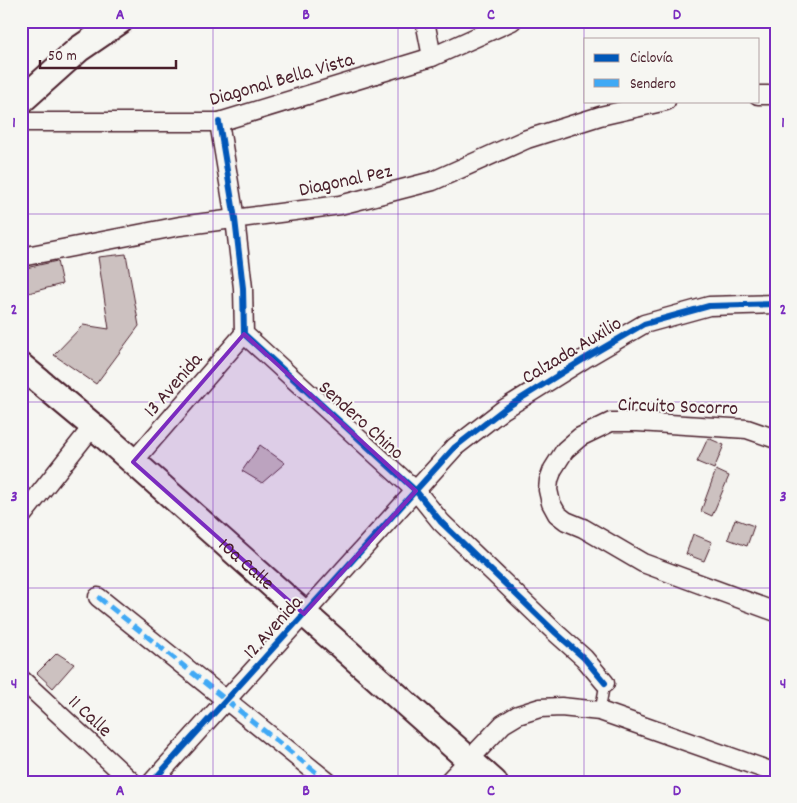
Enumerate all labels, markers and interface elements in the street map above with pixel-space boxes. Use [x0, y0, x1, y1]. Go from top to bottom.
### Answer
text: A [116, 4, 125, 27]
text: B [302, 4, 310, 27]
text: C [487, 4, 495, 27]
text: D [673, 4, 682, 27]
scale bar [40, 38, 176, 70]
legend [584, 38, 760, 102]
text: 50 m [48, 46, 77, 68]
street label: Diagonal Bella Vista [206, 47, 358, 115]
text: Ciclovía [630, 48, 673, 70]
text: Sendero [630, 74, 676, 96]
text: 1 [12, 112, 16, 135]
text: 1 [781, 112, 785, 135]
street label: Diagonal Pez [297, 158, 395, 205]
text: 2 [11, 299, 18, 322]
text: 2 [780, 299, 787, 322]
street label: Calzada Auxilio [517, 311, 628, 392]
street label: 13 Avenida [138, 347, 211, 424]
street label: Sendero Chino [311, 375, 409, 467]
street label: Circuito Socorro [617, 392, 739, 424]
text: 3 [10, 486, 18, 509]
text: 3 [779, 486, 787, 509]
street label: 10a Calle [211, 533, 280, 598]
street label: 12 Avenida [238, 589, 311, 666]
text: 4 [11, 673, 17, 696]
text: 4 [780, 673, 786, 696]
street label: 11 Calle [61, 690, 117, 745]
text: A [116, 780, 125, 803]
text: B [302, 780, 310, 803]
text: C [487, 780, 495, 803]
text: D [673, 780, 682, 803]

